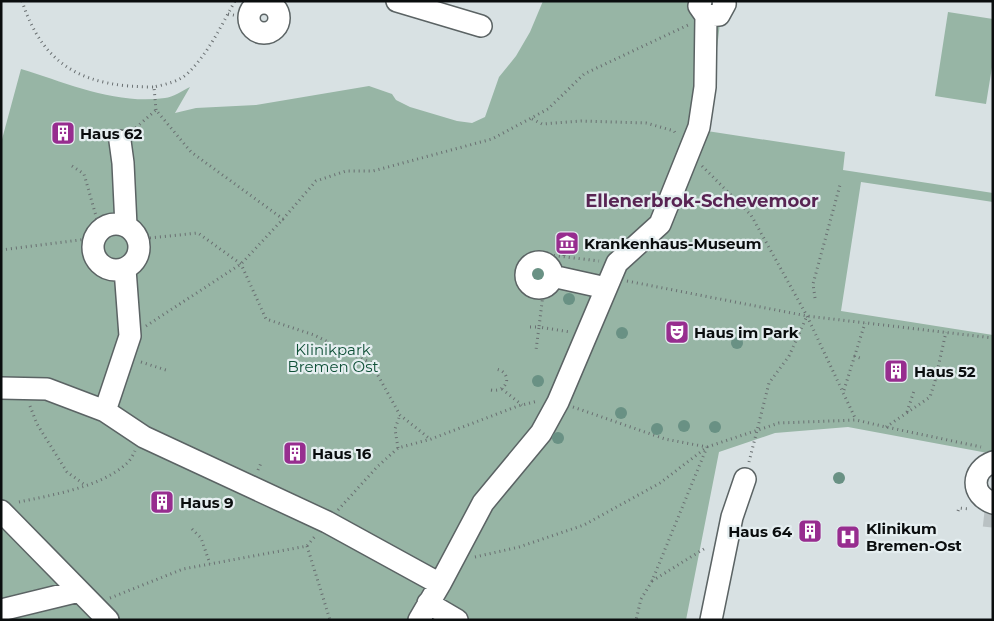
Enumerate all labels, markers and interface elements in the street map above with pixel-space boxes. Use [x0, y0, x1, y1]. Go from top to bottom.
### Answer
building icon: Haus 62 [50, 120, 76, 146]
place label: Haus 62 [80, 124, 142, 143]
district label: Ellenerbrok-Schevemoor [585, 190, 819, 212]
museum icon: Krankenhaus-Museum [554, 230, 580, 256]
place label: Krankenhaus-Museum [584, 234, 762, 253]
theatre icon: Haus im Park [664, 319, 690, 345]
place label: Haus im Park [694, 323, 799, 342]
park label: Klinikpark Bremen Ost [287, 340, 379, 376]
building icon: Haus 52 [883, 358, 909, 384]
place label: Haus 52 [914, 362, 976, 381]
building icon: Haus 16 [282, 440, 308, 466]
place label: Haus 16 [312, 444, 372, 463]
building icon: Haus 9 [149, 489, 175, 515]
place label: Haus 9 [180, 493, 233, 512]
building icon: Haus 64 [797, 518, 823, 544]
place label: Klinikum Bremen-Ost [866, 519, 962, 555]
place label: Haus 64 [728, 522, 793, 541]
hospital icon: Klinikum Bremen-Ost [835, 524, 861, 550]

